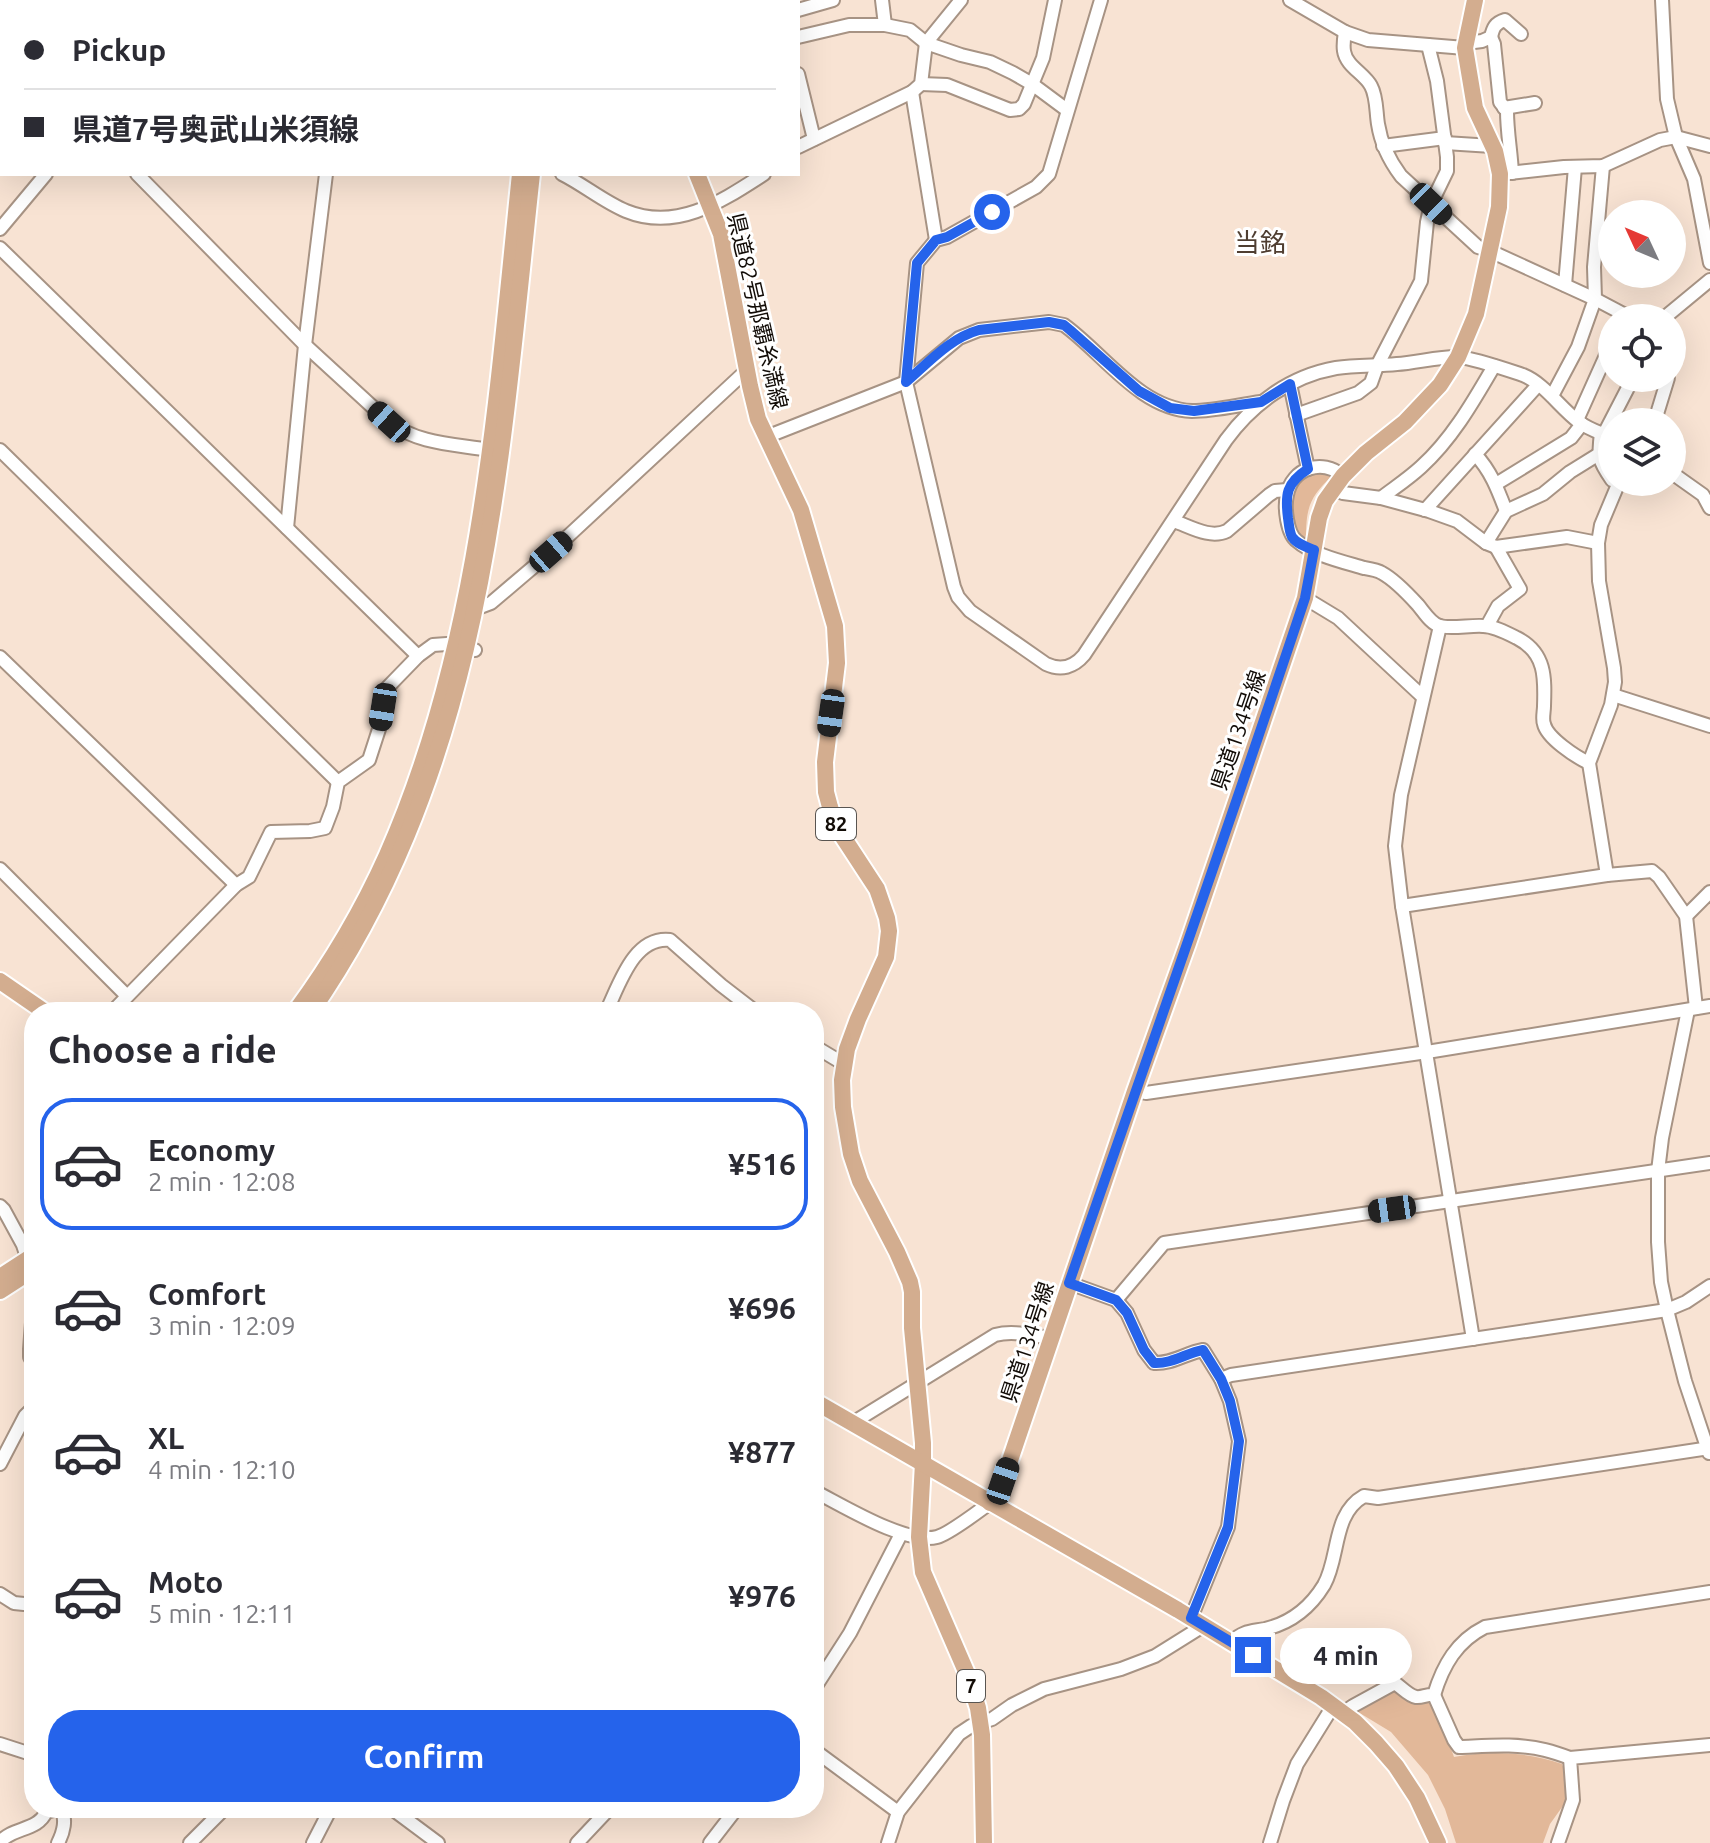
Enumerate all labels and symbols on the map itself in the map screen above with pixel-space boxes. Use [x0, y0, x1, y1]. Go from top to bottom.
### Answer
car [1405, 179, 1457, 229]
route start [974, 194, 1010, 230]
north arrow [1598, 200, 1686, 288]
street label: 県道82号那覇糸満線 [724, 210, 793, 412]
district label: 当銘 [1234, 228, 1286, 257]
car [363, 397, 415, 447]
car [525, 527, 577, 577]
street label: 県道134号線 [1205, 667, 1270, 793]
car [367, 681, 399, 733]
car [816, 688, 846, 738]
road number: 82 [816, 808, 856, 840]
car [1367, 1194, 1417, 1224]
street label: 県道134号線 [995, 1278, 1058, 1405]
car [984, 1454, 1022, 1508]
callout: 4 min [1281, 1627, 1413, 1683]
route end [1235, 1637, 1271, 1673]
road number: 7 [957, 1670, 985, 1702]

